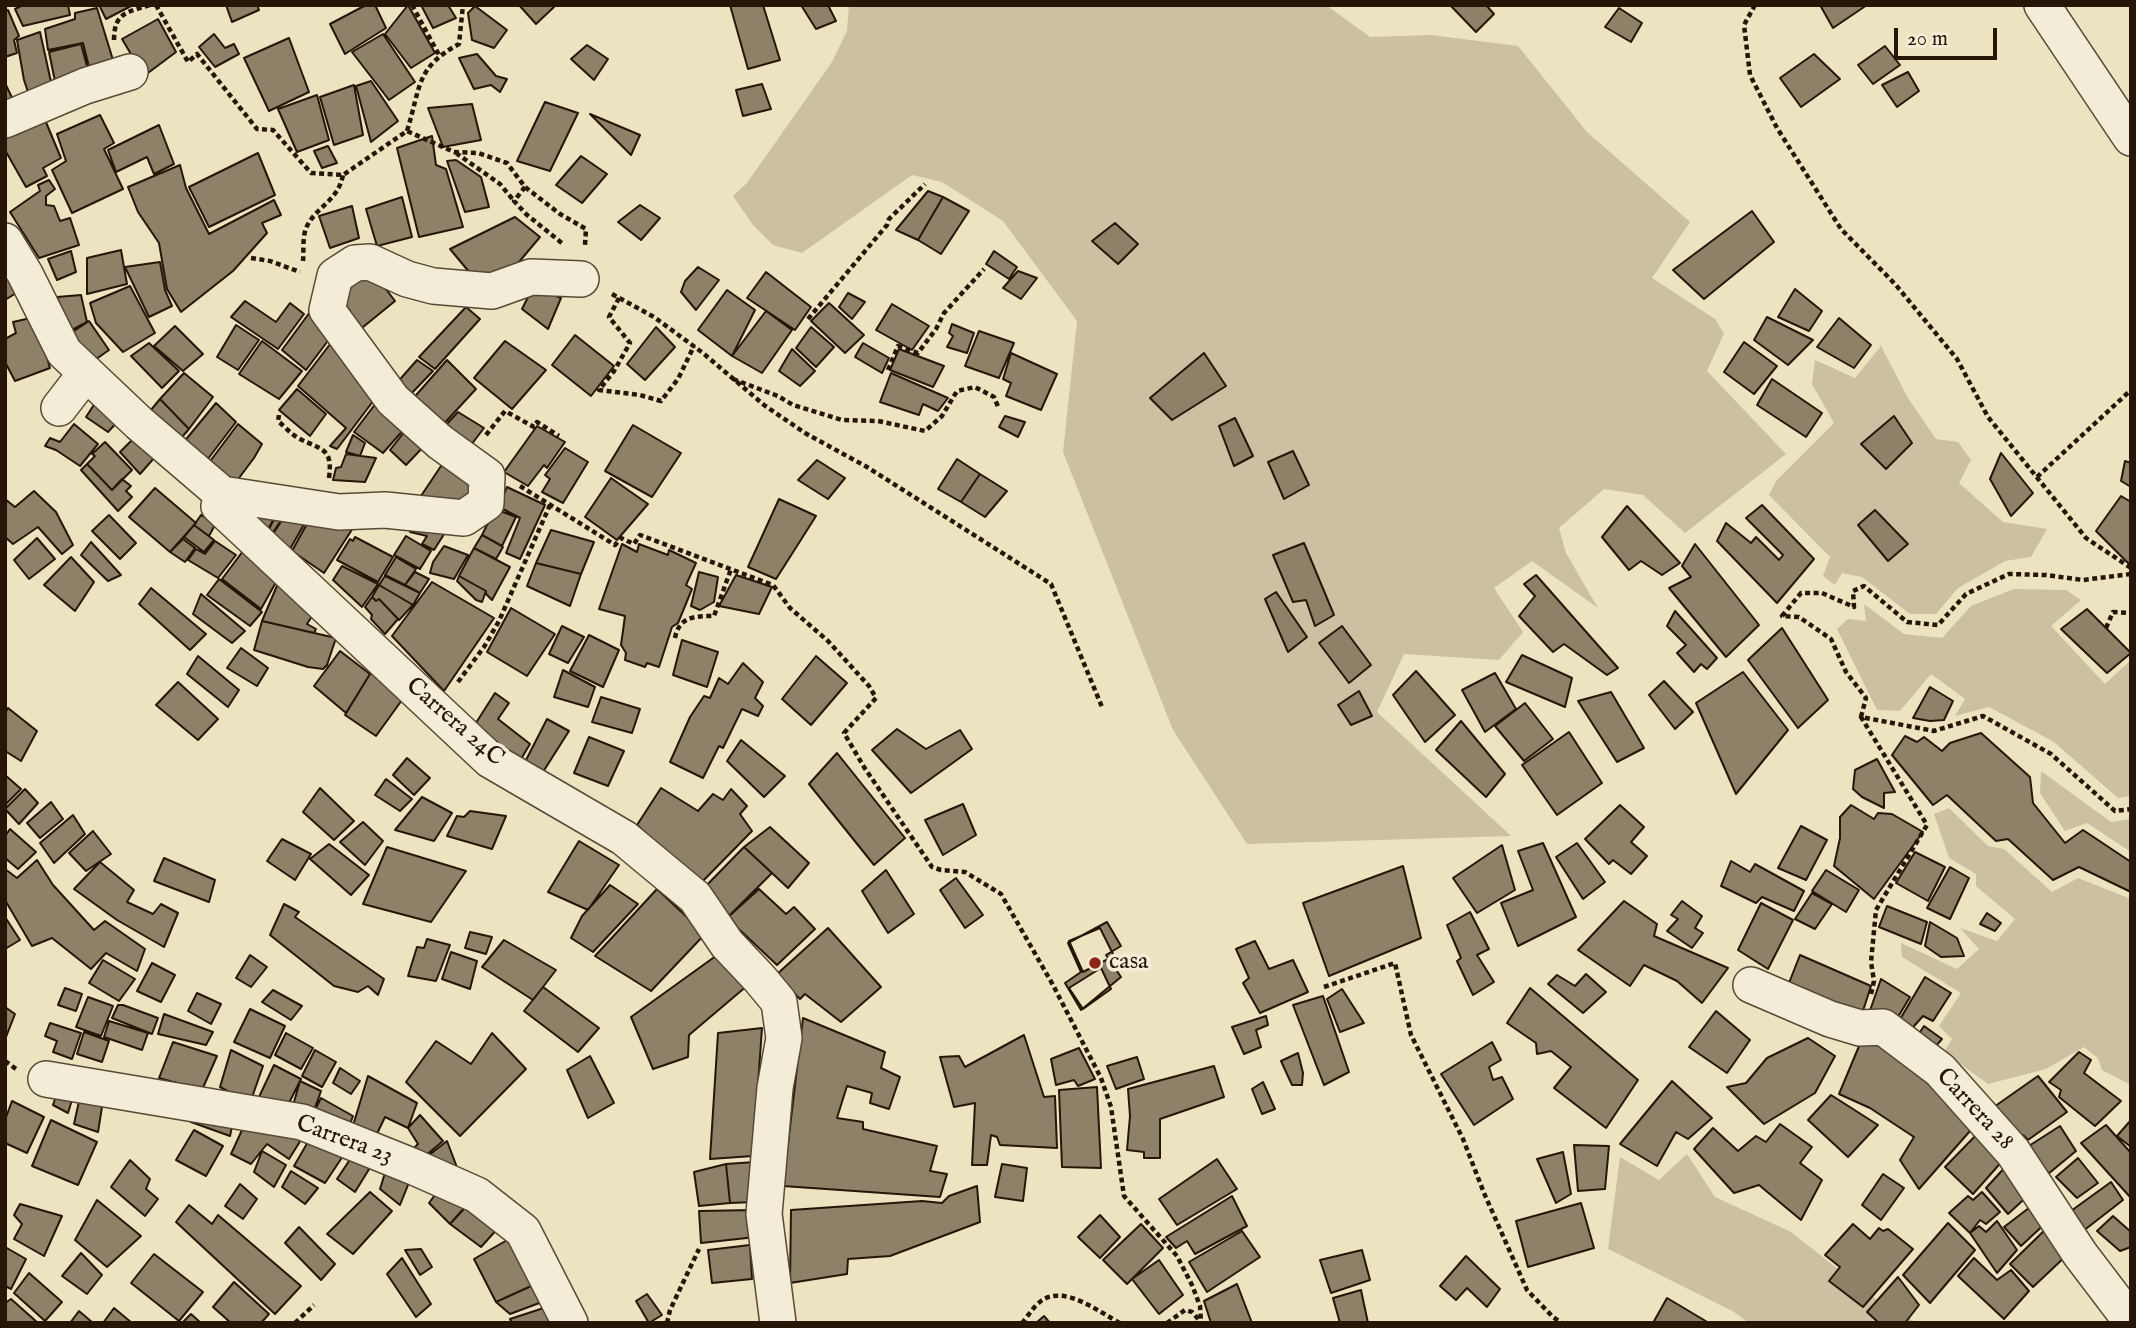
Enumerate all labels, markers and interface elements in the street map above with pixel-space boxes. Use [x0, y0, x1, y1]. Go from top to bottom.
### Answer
scale bar [1898, 14, 2001, 58]
text: 20 m [1907, 26, 1948, 53]
street label: Carrera 24C [399, 673, 509, 773]
place label: casa [1109, 949, 1148, 977]
marker: casa [1087, 955, 1103, 971]
street label: Carrera 28 [1929, 1063, 2019, 1157]
street label: Carrera 23 [292, 1110, 396, 1172]

